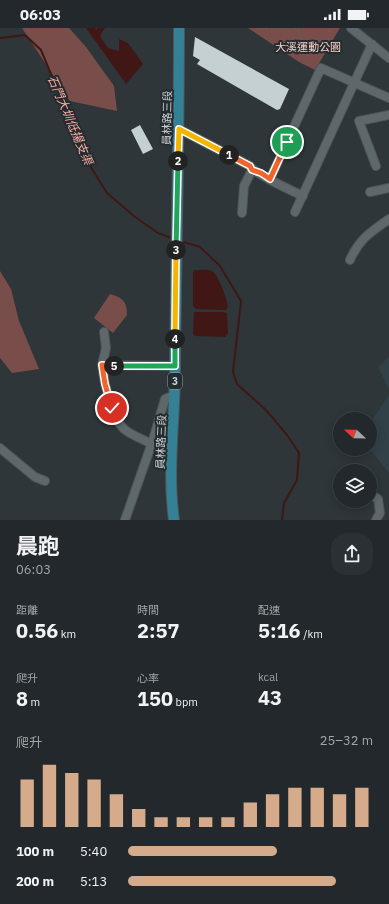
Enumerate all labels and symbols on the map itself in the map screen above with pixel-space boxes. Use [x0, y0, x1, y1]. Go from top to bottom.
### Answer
park label: 大溪運動公園 [275, 40, 341, 54]
water label: 石門大圳低揚支渠 [45, 73, 97, 169]
street label: 員林路三段 [160, 90, 174, 146]
pin [270, 125, 304, 159]
pin: 1 [219, 145, 239, 165]
pin: 2 [168, 151, 188, 171]
pin: 3 [166, 240, 186, 260]
pin: 4 [165, 329, 185, 349]
pin: 5 [104, 356, 124, 376]
road number: 3 [168, 373, 182, 389]
pin [95, 391, 129, 425]
north arrow [333, 412, 377, 456]
street label: 員林路三段 [153, 414, 169, 470]

